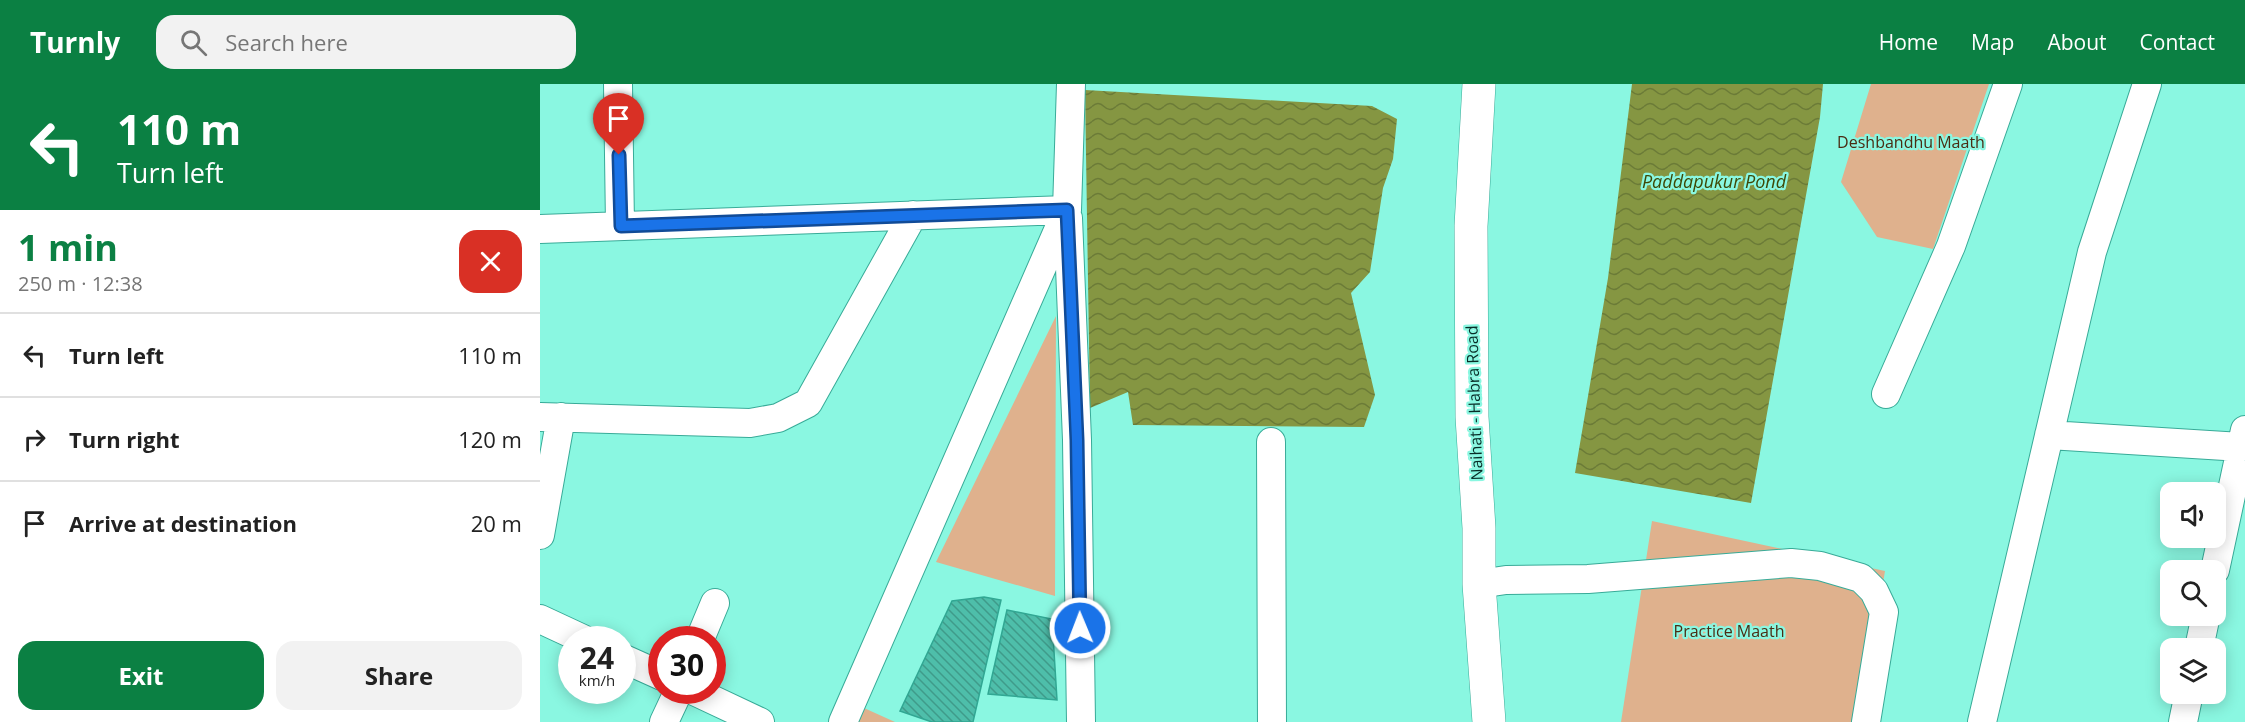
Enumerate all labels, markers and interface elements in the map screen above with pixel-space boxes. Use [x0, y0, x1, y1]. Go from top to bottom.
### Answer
search box [156, 15, 576, 69]
text: Turnly [30, 23, 120, 61]
icon: search [177, 26, 210, 59]
text: Search here [225, 27, 348, 57]
text: Home [1879, 28, 1938, 56]
text: Map [1971, 28, 2014, 56]
text: About [2047, 28, 2107, 56]
text: Contact [2140, 28, 2215, 56]
pin [593, 93, 644, 155]
text: 110 m [117, 100, 241, 157]
icon: arrive [602, 102, 635, 135]
icon: left [18, 108, 96, 186]
park label: Deshbandhu Maath [1837, 131, 1985, 153]
text: Turn left [117, 154, 224, 191]
water label: Paddapukur Pond [1642, 169, 1787, 193]
text: 1 min [18, 223, 118, 272]
button: close [459, 230, 522, 293]
text: 250 m · 12:38 [18, 270, 143, 297]
street label: Naihati - Habra Road [1460, 325, 1488, 481]
icon: left [18, 339, 51, 372]
text: Turn left [69, 340, 164, 370]
text: 110 m [458, 340, 522, 370]
icon: right [18, 423, 51, 456]
text: Turn right [69, 424, 180, 454]
text: 120 m [458, 424, 522, 454]
map controls [2160, 482, 2226, 704]
button: sound [2160, 482, 2226, 548]
icon: arrive [18, 507, 51, 540]
text: Arrive at destination [69, 508, 297, 538]
text: 20 m [471, 508, 522, 538]
button: search [2160, 560, 2226, 626]
position arrow [1048, 596, 1112, 660]
park label: Practice Maath [1674, 620, 1784, 642]
speed limit sign: 30 [648, 626, 726, 704]
text: 24 [580, 637, 614, 678]
button: layers [2160, 638, 2226, 704]
button: Exit [18, 641, 264, 710]
button: Share [276, 641, 522, 710]
text: km/h [579, 670, 615, 690]

